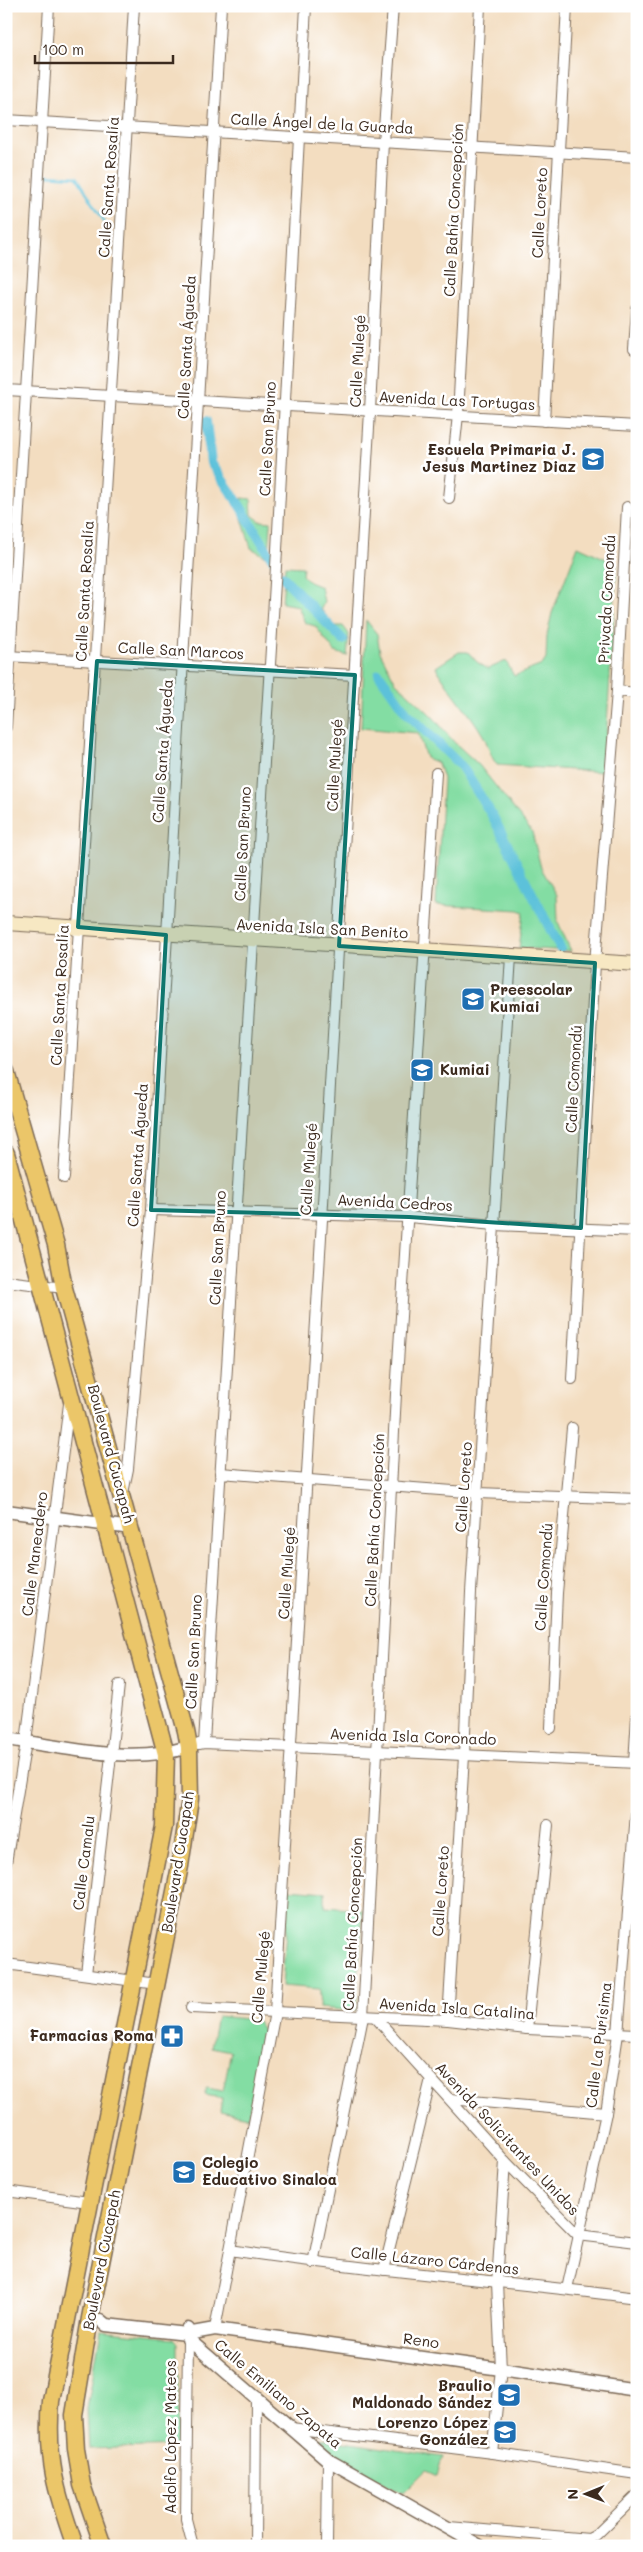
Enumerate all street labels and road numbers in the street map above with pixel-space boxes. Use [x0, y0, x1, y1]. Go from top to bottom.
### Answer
street label: Calle Ángel de la Guarda [230, 108, 414, 138]
street label: Calle Santa Rosalía [93, 116, 123, 258]
street label: Calle Bahía Concepción [438, 123, 468, 297]
street label: Calle Loreto [527, 167, 551, 259]
street label: Calle Santa Águeda [172, 275, 200, 419]
street label: Calle Mulegé [345, 314, 369, 408]
street label: Calle San Bruno [254, 381, 280, 497]
street label: Avenida Las Tortugas [378, 386, 536, 414]
street label: Calle Santa Rosalía [70, 520, 98, 662]
street label: Privada Comondú [593, 534, 619, 664]
street label: Calle San Marcos [117, 637, 245, 663]
street label: Calle Santa Águeda [147, 678, 177, 823]
street label: Calle Mulegé [322, 718, 346, 812]
street label: Calle San Bruno [229, 786, 255, 902]
street label: Avenida Isla San Benito [235, 914, 409, 943]
street label: Calle Santa Rosalía [45, 924, 73, 1066]
street label: Calle Comondú [560, 1024, 586, 1133]
street label: Calle Santa Águeda [122, 1082, 152, 1227]
street label: Calle Mulegé [295, 1122, 321, 1216]
street label: Avenida Cedros [337, 1189, 453, 1215]
street label: Calle San Bruno [204, 1190, 230, 1306]
street label: Boulevard Cucapah [84, 1382, 140, 1525]
street label: Calle Bahía Concepción [359, 1433, 389, 1607]
street label: Calle Loreto [450, 1441, 476, 1533]
street label: Calle Maneadero [16, 1490, 52, 1617]
street label: Calle Comondú [529, 1522, 557, 1632]
street label: Calle Mulegé [273, 1526, 299, 1620]
street label: Calle San Bruno [180, 1594, 206, 1710]
street label: Avenida Isla Coronado [329, 1723, 497, 1749]
street label: Boulevard Cucapah [156, 1790, 198, 1934]
street label: Calle Camalu [67, 1815, 99, 1911]
street label: Calle Bahía Concepción [337, 1837, 367, 2011]
street label: Calle Loreto [427, 1845, 453, 1937]
street label: Calle Mulegé [246, 1930, 274, 2024]
street label: Calle La Purísima [580, 1981, 616, 2109]
street label: Avenida Isla Catalina [378, 1993, 536, 2023]
street label: Avenida Solicitantes Unidos [431, 2057, 584, 2219]
street label: Boulevard Cucapah [78, 2188, 124, 2332]
street label: Calle Lázaro Cárdenas [350, 2241, 520, 2279]
street label: Reno [402, 2328, 441, 2352]
street label: Calle Emiliano Zapata [211, 2334, 347, 2452]
street label: Adolfo López Mateos [160, 2360, 180, 2514]

